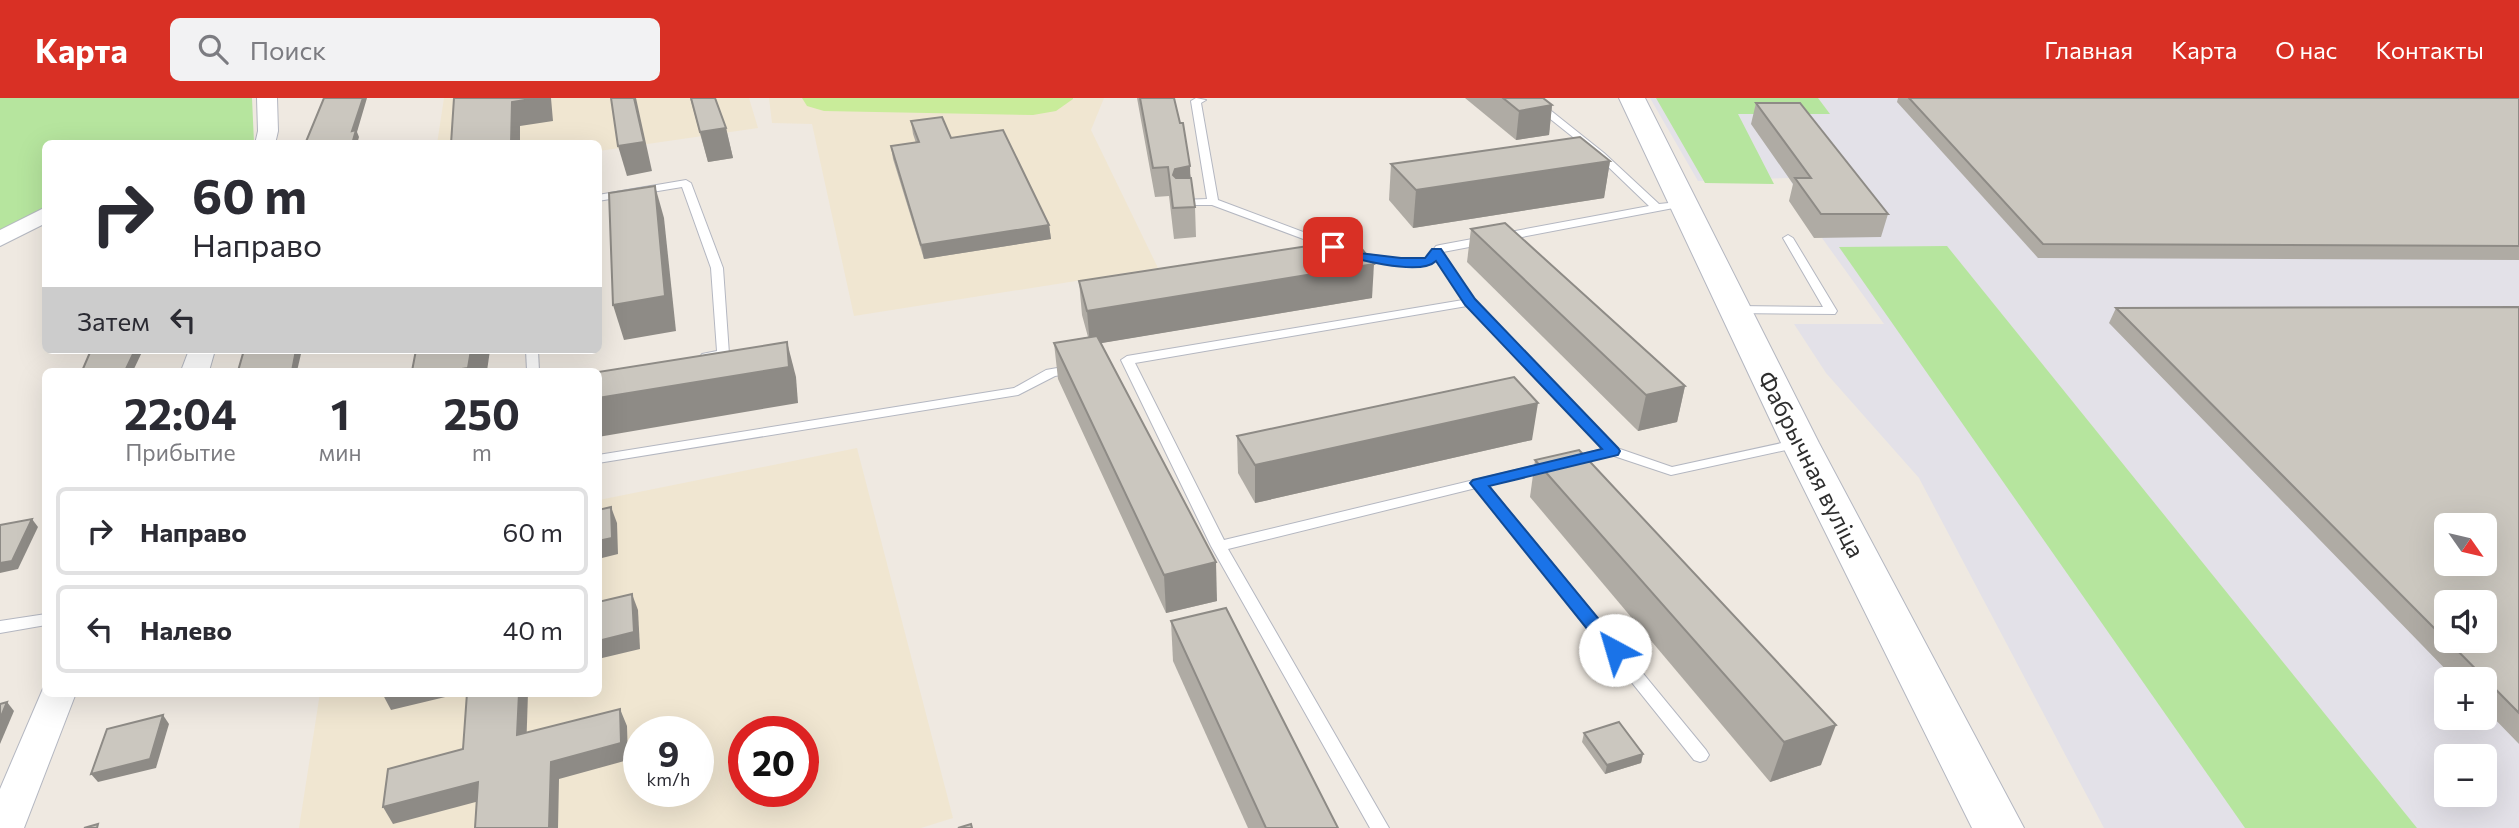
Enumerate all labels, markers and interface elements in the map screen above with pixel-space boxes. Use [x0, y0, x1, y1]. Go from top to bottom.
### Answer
search box [170, 18, 660, 81]
text: Карта [35, 29, 128, 70]
icon: search [194, 30, 232, 68]
text: Поиск [250, 34, 326, 65]
text: Главная [2044, 35, 2133, 64]
text: Карта [2171, 35, 2237, 64]
text: О нас [2275, 35, 2337, 64]
text: Контакты [2375, 35, 2484, 64]
text: 60 m [192, 164, 307, 224]
icon: right [77, 168, 168, 259]
pin [1303, 217, 1363, 277]
text: Направо [192, 224, 322, 264]
icon: arrive [1314, 228, 1352, 266]
icon: left [164, 301, 202, 339]
text: Затем [77, 305, 150, 336]
street label: Фабрычная вуліца [1752, 366, 1872, 562]
text: 22:04 [124, 387, 237, 439]
text: 1 [331, 387, 350, 439]
text: 250 [444, 387, 520, 439]
text: Прибытие [125, 438, 236, 466]
text: мин [319, 438, 361, 466]
text: m [472, 438, 492, 466]
icon: right [81, 512, 119, 550]
north arrow [2434, 513, 2497, 576]
map controls [2434, 513, 2497, 807]
text: Направо [140, 516, 247, 547]
text: 60 m [503, 516, 563, 547]
button: sound [2434, 590, 2497, 653]
icon: left [81, 610, 119, 648]
position arrow [1578, 613, 1652, 687]
text: Налево [140, 614, 232, 645]
text: 40 m [503, 614, 563, 645]
button: + [2434, 667, 2497, 730]
speed limit sign: 20 [728, 716, 819, 807]
text: 9 [658, 731, 679, 774]
button: − [2434, 744, 2497, 807]
text: km/h [647, 768, 690, 790]

